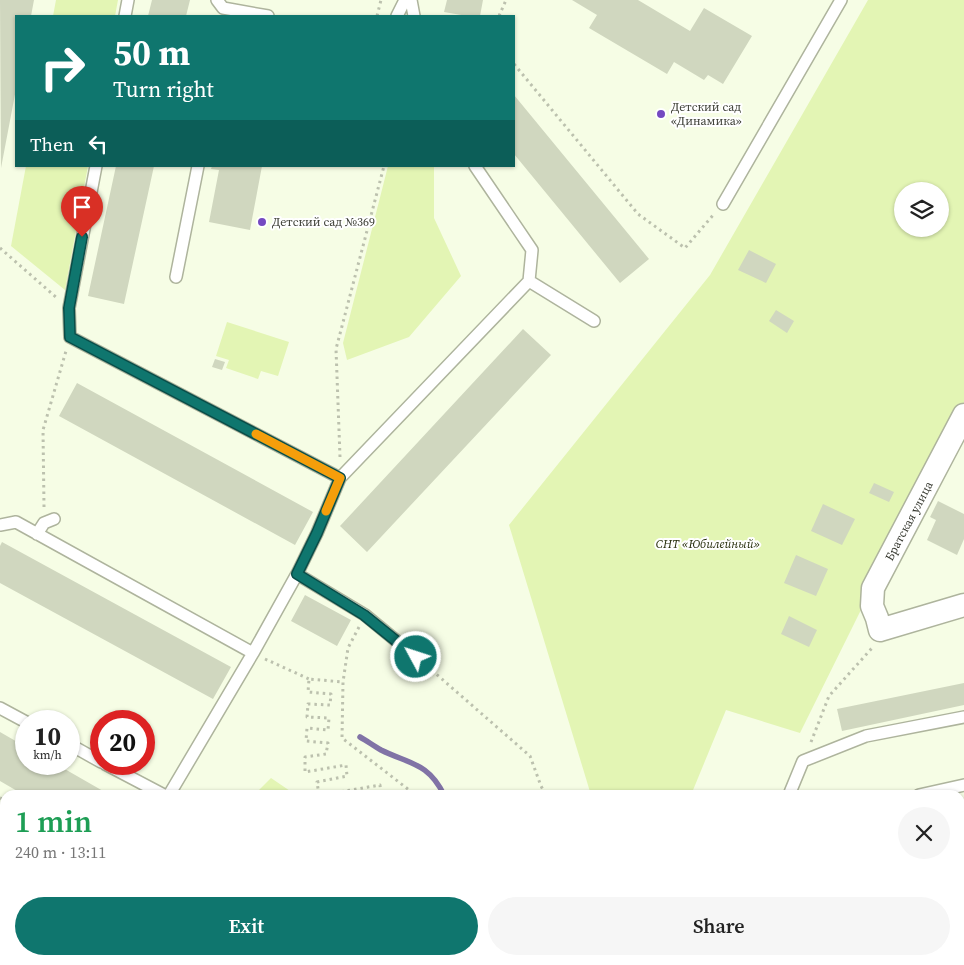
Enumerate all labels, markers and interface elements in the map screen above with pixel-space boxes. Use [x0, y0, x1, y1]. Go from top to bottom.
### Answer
text: 50 m [113, 29, 190, 77]
icon: right [30, 35, 95, 100]
text: Turn right [113, 74, 214, 104]
place label: Детский сад «Динамика» [671, 99, 742, 129]
marker: Детский сад «Динамика» [655, 108, 667, 120]
icon: left [84, 130, 112, 158]
text: Then [30, 131, 74, 157]
map controls [894, 182, 949, 237]
button: layers [894, 182, 949, 237]
pin [61, 186, 103, 237]
icon: arrive [68, 193, 96, 221]
place label: Детский сад №369 [272, 214, 375, 230]
marker: Детский сад №369 [256, 216, 268, 228]
street label: Братская улица [881, 478, 937, 564]
park label: СНТ «Юбилейный» [656, 536, 760, 552]
position arrow [389, 630, 441, 682]
speed limit sign: 20 [90, 710, 155, 775]
text: 10 [34, 719, 61, 753]
text: km/h [33, 747, 62, 763]
text: 1 min [15, 801, 92, 842]
button: close [898, 807, 950, 859]
text: 240 m · 13:11 [15, 841, 106, 863]
button: Exit [15, 897, 478, 955]
button: Share [488, 897, 950, 955]

